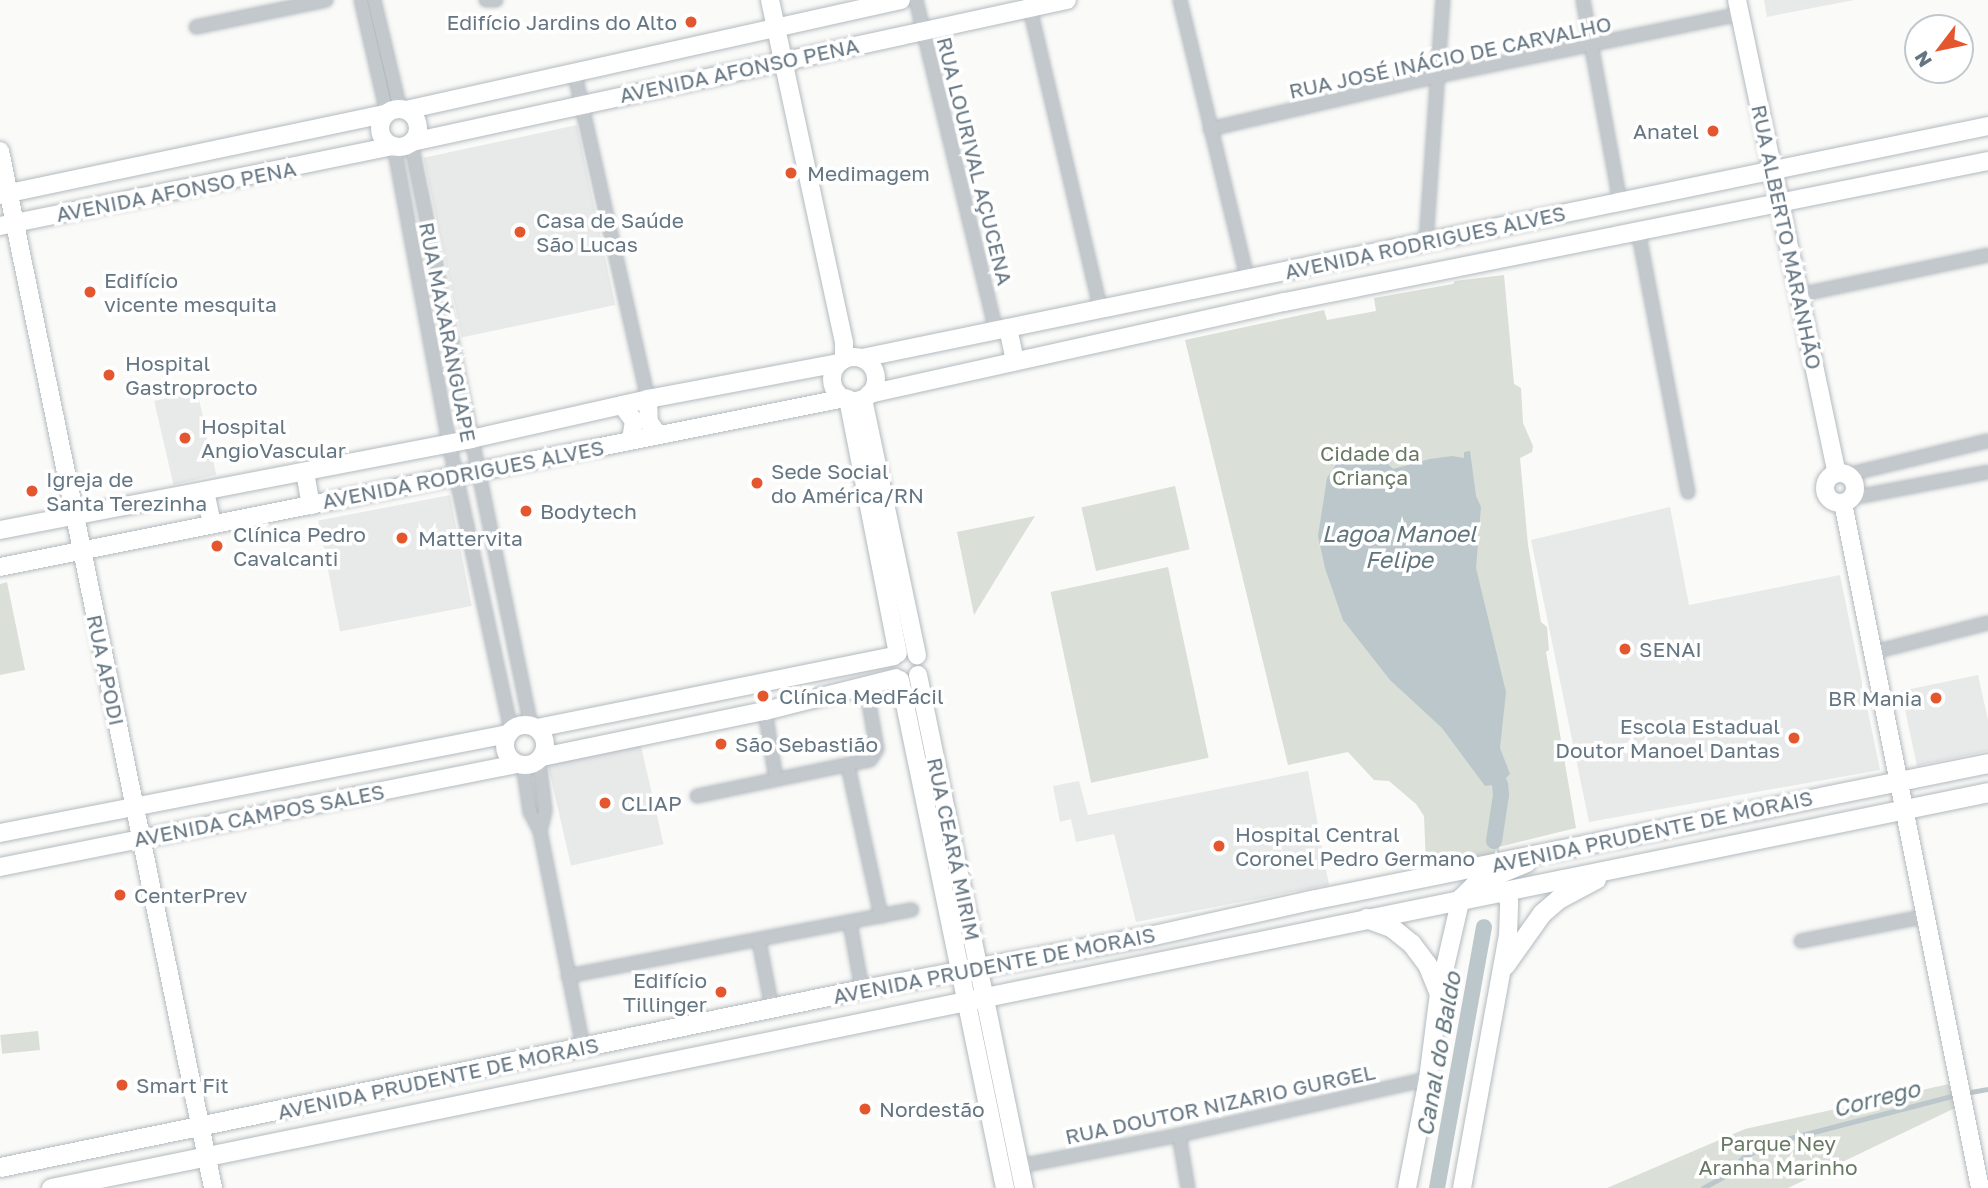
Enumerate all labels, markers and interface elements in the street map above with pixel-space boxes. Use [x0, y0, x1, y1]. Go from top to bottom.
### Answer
place label: Edifício Jardins do Alto [447, 9, 677, 35]
street label: RUA JOSÉ INÁCIO DE CARVALHO [1287, 10, 1613, 104]
marker: Edifício Jardins do Alto [683, 14, 699, 30]
north arrow [1904, 14, 1974, 84]
street label: AVENIDA AFONSO PENA [617, 32, 861, 108]
street label: RUA LOURIVAL AÇUCENA [932, 34, 1018, 288]
text: N [1909, 47, 1936, 72]
street label: RUA ALBERTO MARANHÃO [1747, 102, 1827, 372]
place label: Anatel [1633, 118, 1699, 144]
marker: Anatel [1705, 123, 1721, 139]
street label: AVENIDA AFONSO PENA [54, 155, 298, 227]
place label: Medimagem [807, 160, 930, 186]
marker: Medimagem [781, 163, 801, 183]
street label: AVENIDA RODRIGUES ALVES [1282, 200, 1568, 284]
place label: Casa de Saúde São Lucas [536, 207, 684, 257]
street label: RUA MAXARANGUAPE [414, 220, 482, 444]
marker: Casa de Saúde São Lucas [510, 222, 530, 242]
place label: Edifício vicente mesquita [104, 267, 277, 317]
marker: Edifício vicente mesquita [82, 284, 98, 300]
place label: Hospital Gastroprocto [125, 350, 258, 400]
marker: Hospital Gastroprocto [99, 365, 119, 385]
place label: Hospital AngioVascular [201, 413, 346, 463]
marker: Hospital AngioVascular [175, 428, 195, 448]
street label: AVENIDA RODRIGUES ALVES [320, 434, 606, 514]
park label: Cidade da Criança [1320, 440, 1420, 490]
place label: Sede Social do América/RN [771, 458, 924, 508]
place label: Igreja de Santa Terezinha [46, 466, 207, 516]
marker: Sede Social do América/RN [749, 475, 765, 491]
marker: Igreja de Santa Terezinha [24, 483, 40, 499]
place label: Bodytech [540, 498, 637, 524]
marker: Bodytech [518, 503, 534, 519]
water label: Lagoa Manoel Felipe [1322, 519, 1476, 573]
place label: Clínica Pedro Cavalcanti [233, 521, 366, 571]
place label: Mattervita [418, 525, 523, 551]
marker: Mattervita [392, 528, 412, 548]
marker: Clínica Pedro Cavalcanti [207, 536, 227, 556]
street label: RUA APODI [82, 612, 130, 728]
place label: SENAI [1639, 636, 1702, 662]
marker: SENAI [1617, 641, 1633, 657]
place label: Clínica MedFácil [779, 683, 944, 709]
place label: BR Mania [1828, 685, 1922, 711]
marker: Clínica MedFácil [753, 686, 773, 706]
marker: BR Mania [1928, 690, 1944, 706]
place label: Escola Estadual Doutor Manoel Dantas [1555, 713, 1780, 763]
marker: Escola Estadual Doutor Manoel Dantas [1786, 730, 1802, 746]
place label: São Sebastião [735, 731, 878, 757]
marker: São Sebastião [713, 736, 729, 752]
street label: RUA CEARÁ MIRIM [922, 755, 986, 943]
street label: AVENIDA CAMPOS SALES [132, 778, 386, 852]
street label: AVENIDA PRUDENTE DE MORAIS [1489, 785, 1815, 877]
place label: CLIAP [621, 790, 682, 816]
marker: CLIAP [595, 793, 615, 813]
place label: Hospital Central Coronel Pedro Germano [1235, 821, 1475, 871]
marker: Hospital Central Coronel Pedro Germano [1209, 836, 1229, 856]
place label: CenterPrev [134, 882, 247, 908]
marker: CenterPrev [112, 887, 128, 903]
street label: AVENIDA PRUDENTE DE MORAIS [831, 921, 1157, 1009]
place label: Edifício Tillinger [623, 967, 707, 1017]
water label: Canal do Baldo [1410, 970, 1466, 1138]
marker: Edifício Tillinger [713, 984, 729, 1000]
street label: AVENIDA PRUDENTE DE MORAIS [275, 1032, 601, 1124]
street label: RUA DOUTOR NIZARIO GURGEL [1063, 1059, 1377, 1149]
place label: Smart Fit [136, 1072, 229, 1098]
water label: Corrego [1830, 1074, 1922, 1122]
marker: Smart Fit [114, 1077, 130, 1093]
place label: Nordestão [879, 1096, 985, 1122]
marker: Nordestão [857, 1101, 873, 1117]
park label: Parque Ney Aranha Marinho [1698, 1130, 1858, 1180]

